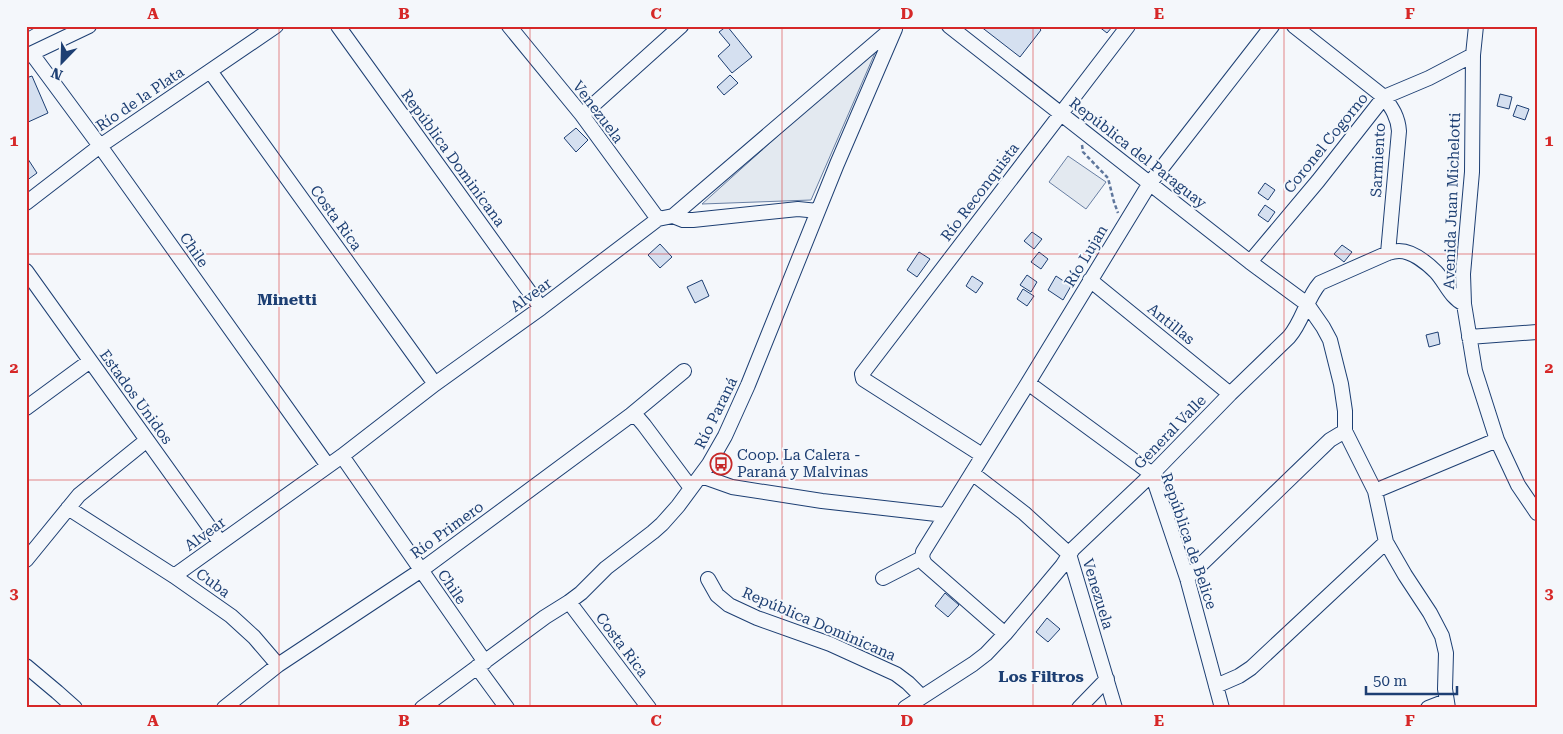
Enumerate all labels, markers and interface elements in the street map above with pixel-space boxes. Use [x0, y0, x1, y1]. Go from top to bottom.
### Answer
text: A [147, 4, 159, 23]
text: B [398, 4, 410, 23]
text: C [650, 4, 662, 23]
text: D [901, 4, 914, 23]
text: E [1154, 4, 1164, 23]
text: F [1405, 4, 1415, 23]
north arrow [38, 38, 88, 88]
street label: Río de la Plata [93, 63, 187, 135]
text: N [49, 64, 65, 83]
street label: Venezuela [569, 77, 627, 147]
street label: República Dominicana [397, 86, 509, 230]
street label: Coronel Cogorno [1280, 89, 1372, 197]
street label: República del Paraguay [1066, 94, 1210, 212]
street label: Avenida Juan Michelotti [1440, 112, 1464, 290]
street label: Sarmiento [1367, 122, 1389, 198]
text: 1 [10, 131, 19, 150]
text: 1 [1545, 131, 1554, 150]
street label: Río Reconquista [937, 139, 1023, 245]
street label: Costa Rica [306, 182, 366, 254]
street label: Río Lujan [1061, 221, 1112, 290]
street label: Chile [176, 229, 212, 271]
street label: Alvear [507, 274, 555, 316]
district label: Minetti [257, 290, 317, 309]
street label: Antillas [1144, 300, 1198, 348]
street label: Estados Unidos [96, 346, 176, 448]
text: 2 [10, 358, 19, 377]
text: 2 [1545, 358, 1554, 377]
street label: Río Paraná [691, 374, 741, 452]
street label: General Valle [1130, 391, 1210, 473]
place label: Coop. La Calera - Paraná y Malvinas [737, 446, 868, 481]
bus stop icon: Coop. La Calera - Paraná y Malvinas [709, 452, 733, 476]
street label: República de Belice [1157, 471, 1221, 611]
street label: Río Primero [407, 497, 487, 563]
street label: Alvear [181, 513, 229, 555]
street label: Venezuela [1079, 556, 1117, 632]
street label: Cuba [192, 565, 234, 601]
street label: Chile [434, 566, 470, 608]
street label: República Dominicana [739, 583, 899, 665]
text: 3 [10, 584, 19, 603]
text: 3 [1545, 584, 1554, 603]
street label: Costa Rica [592, 609, 652, 681]
scale bar [1366, 664, 1457, 696]
district label: Los Filtros [998, 667, 1084, 686]
text: 50 m [1373, 672, 1408, 690]
text: A [147, 711, 159, 730]
text: B [398, 711, 410, 730]
text: C [650, 711, 662, 730]
text: D [901, 711, 914, 730]
text: E [1154, 711, 1164, 730]
text: F [1405, 711, 1415, 730]

